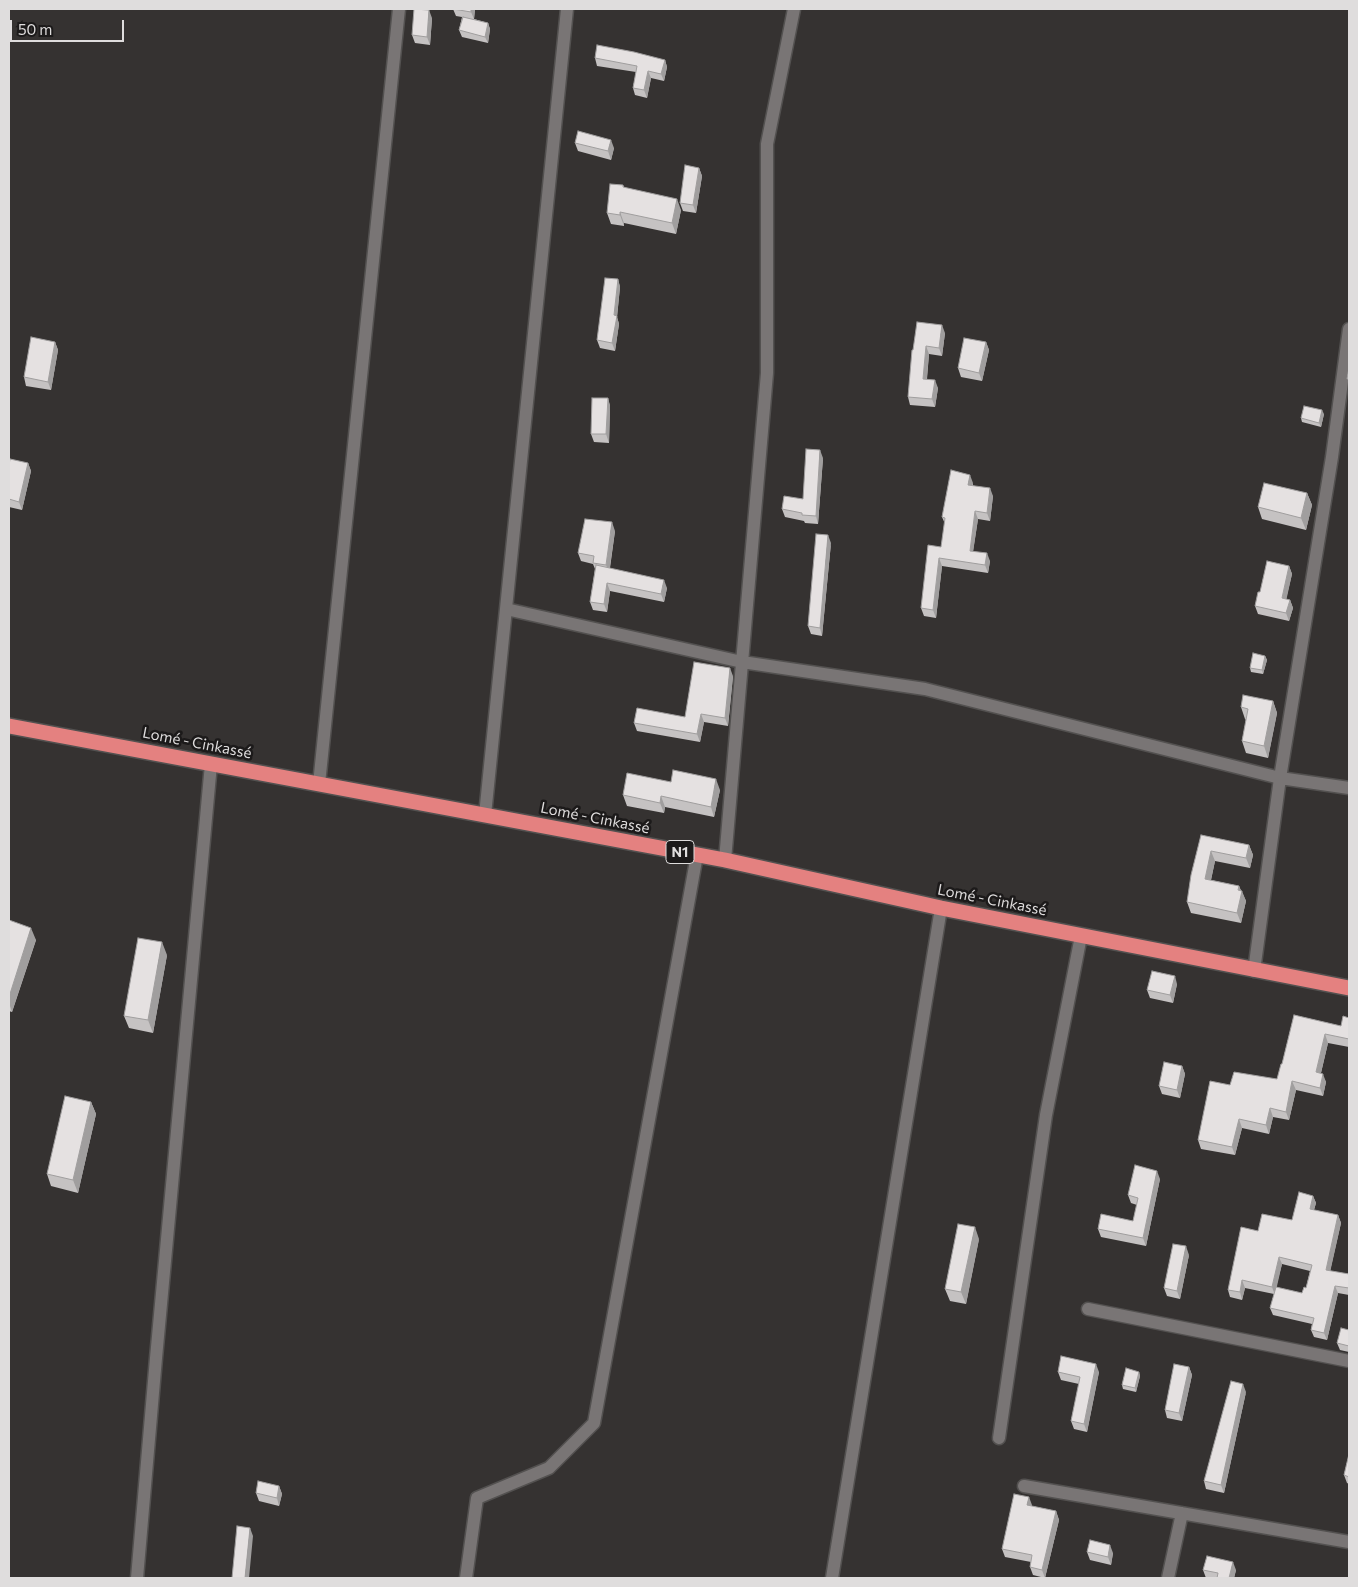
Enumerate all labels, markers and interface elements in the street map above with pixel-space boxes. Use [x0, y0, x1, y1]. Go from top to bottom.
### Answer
scale bar [12, 10, 126, 42]
text: 50 m [18, 20, 52, 38]
street label: Lomé - Cinkassé [141, 724, 253, 762]
street label: Lomé - Cinkassé [539, 799, 651, 837]
road number: N1 [666, 840, 694, 864]
street label: Lomé - Cinkassé [936, 881, 1048, 919]

